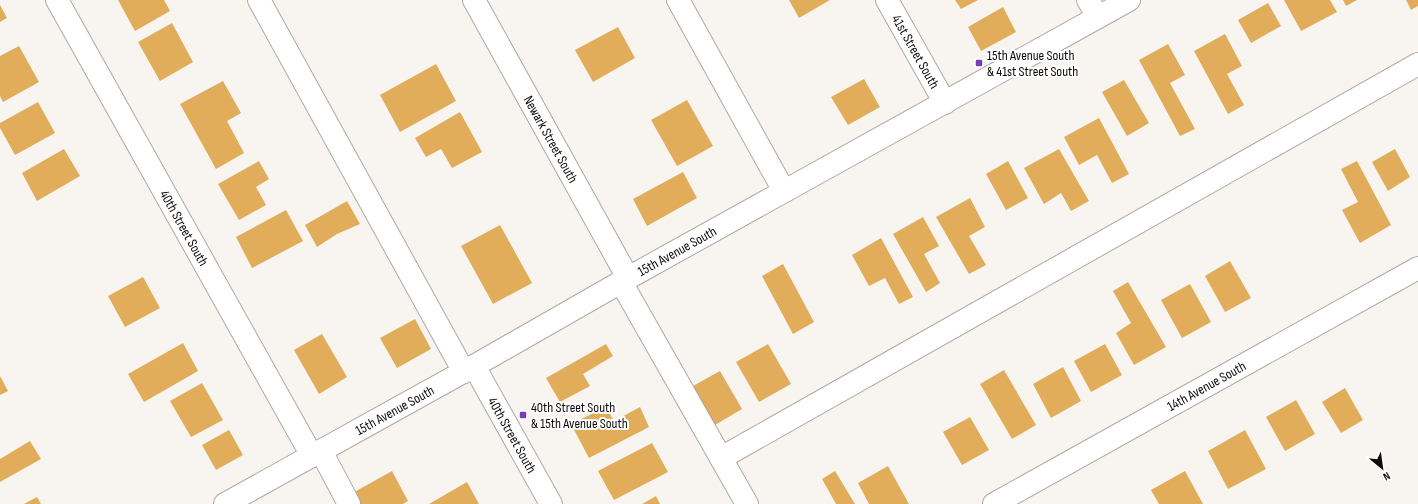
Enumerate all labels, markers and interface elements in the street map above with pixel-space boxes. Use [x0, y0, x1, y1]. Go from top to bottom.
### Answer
street label: 41st Street South [888, 11, 944, 91]
place label: 15th Avenue South & 41st Street South [987, 47, 1078, 80]
marker: 15th Avenue South & 41st Street South [974, 58, 984, 68]
street label: Newark Street South [520, 92, 582, 186]
street label: 40th Street South [156, 187, 212, 269]
street label: 15th Avenue South [635, 222, 719, 280]
street label: 14th Avenue South [1164, 357, 1249, 415]
street label: 15th Avenue South [352, 381, 437, 439]
street label: 40th Street South [485, 394, 540, 476]
place label: 40th Street South & 15th Avenue South [531, 399, 628, 432]
marker: 40th Street South & 15th Avenue South [518, 410, 528, 420]
north arrow [1362, 448, 1402, 488]
text: N [1381, 469, 1392, 483]

